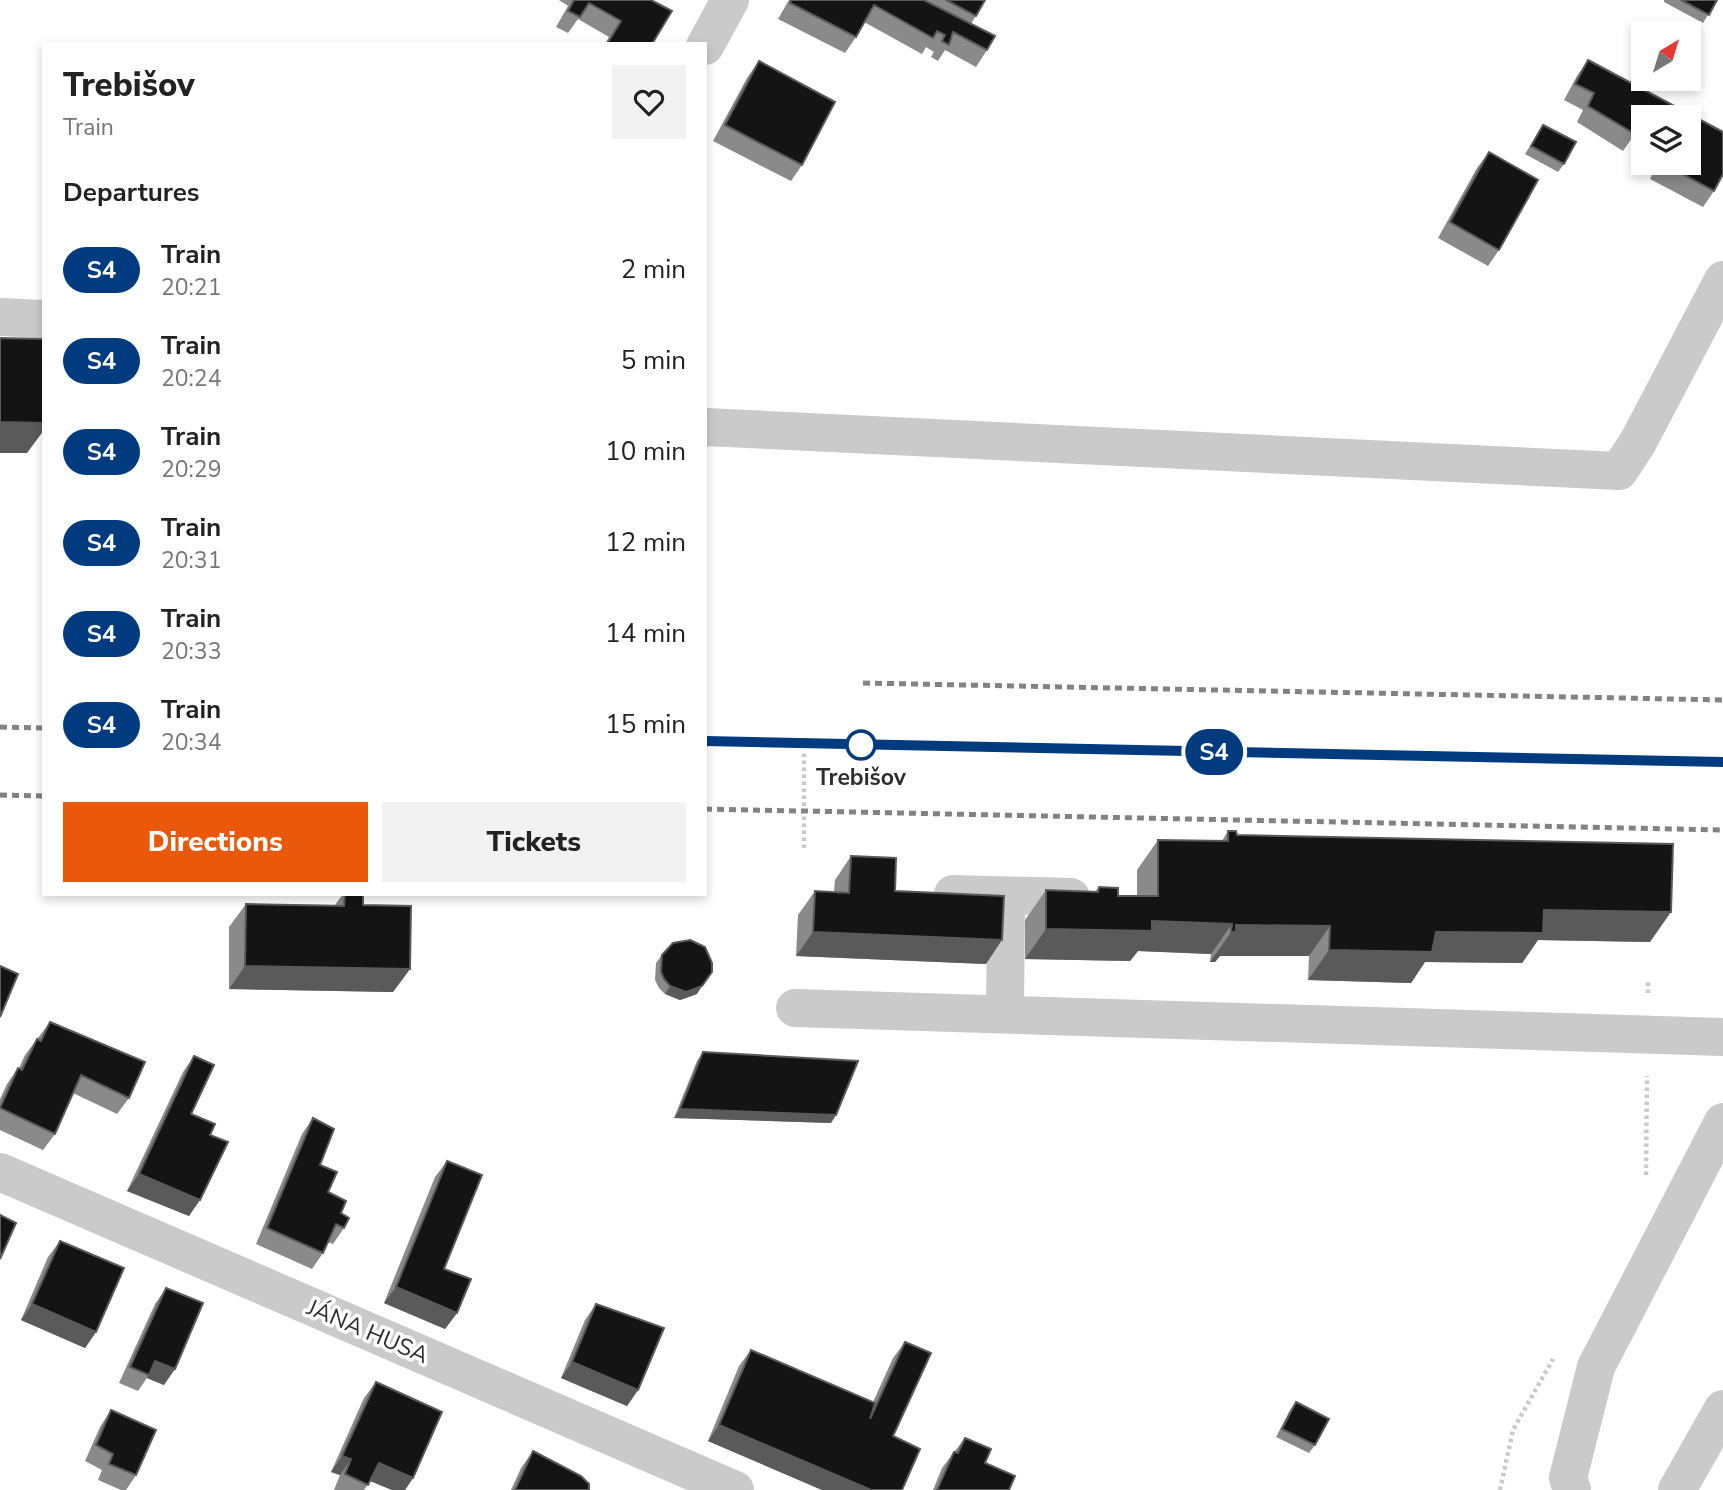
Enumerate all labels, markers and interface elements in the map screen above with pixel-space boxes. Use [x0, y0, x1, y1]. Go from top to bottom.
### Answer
north arrow [1631, 21, 1701, 91]
map controls [1631, 21, 1701, 175]
text: Trebišov [63, 63, 195, 108]
button: heart [612, 65, 686, 139]
button: layers [1631, 105, 1701, 175]
text: Train [63, 112, 114, 143]
text: Departures [63, 175, 199, 210]
text: Train [161, 237, 221, 272]
text: 2 min [621, 252, 686, 287]
text: S4 [87, 254, 116, 286]
text: 20:21 [161, 272, 221, 303]
text: Train [161, 328, 221, 363]
text: 5 min [621, 343, 686, 378]
text: S4 [87, 345, 116, 377]
text: 20:24 [161, 363, 221, 394]
text: Train [161, 419, 221, 454]
text: 10 min [605, 434, 686, 469]
text: S4 [87, 436, 116, 468]
text: 20:29 [161, 454, 221, 485]
text: Train [161, 510, 221, 545]
text: 12 min [605, 525, 686, 560]
text: S4 [87, 527, 116, 559]
text: 20:31 [161, 545, 221, 576]
text: Train [161, 601, 221, 636]
text: 14 min [605, 616, 686, 651]
text: S4 [87, 618, 116, 650]
text: 20:33 [161, 636, 221, 667]
text: Train [161, 692, 221, 727]
text: 15 min [605, 707, 686, 742]
text: S4 [87, 709, 116, 741]
text: 20:34 [161, 727, 221, 758]
line badge: S4 [1182, 729, 1246, 775]
marker: Trebišov [846, 730, 876, 760]
text: S4 [1199, 736, 1229, 768]
place label: Trebišov [816, 762, 907, 793]
button: Directions [63, 802, 368, 882]
button: Tickets [382, 802, 686, 882]
street label: JÁNA HUSA [301, 1292, 433, 1371]

